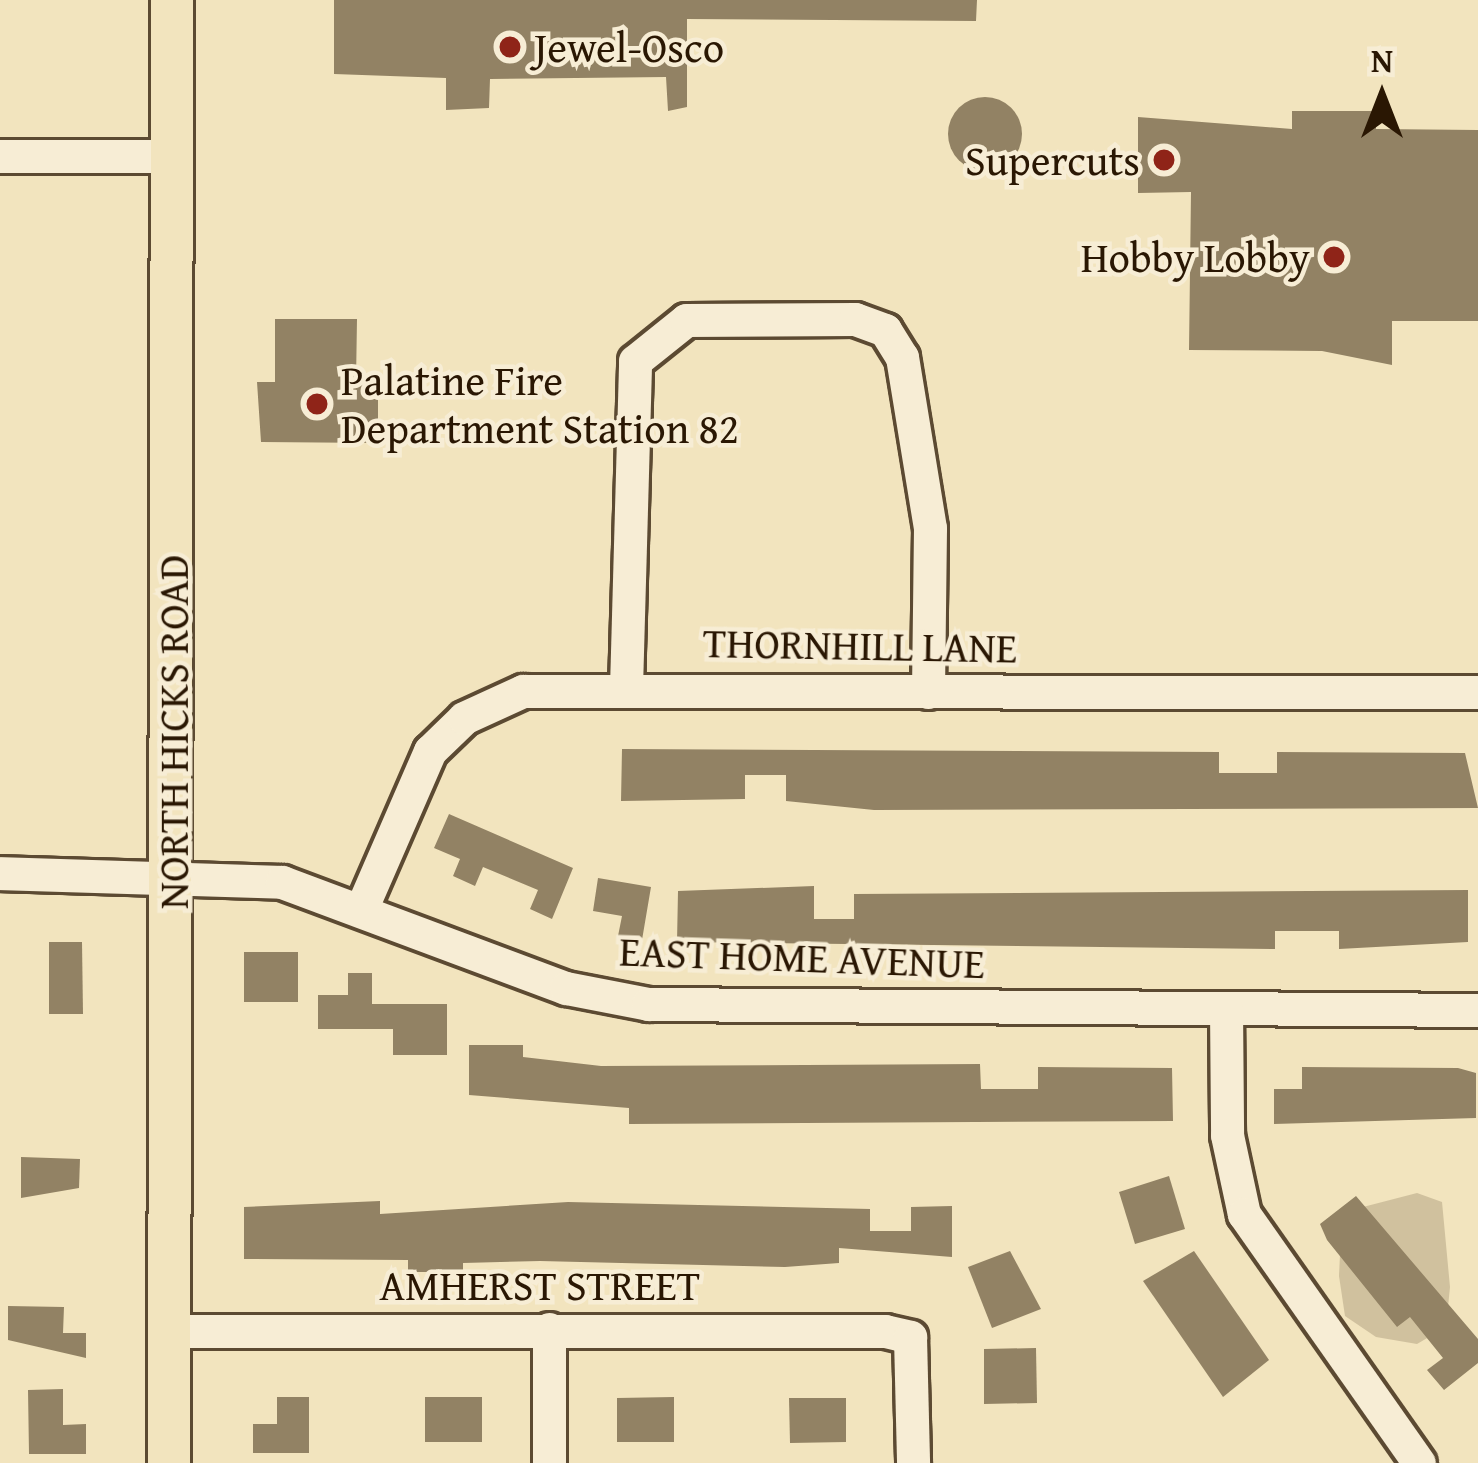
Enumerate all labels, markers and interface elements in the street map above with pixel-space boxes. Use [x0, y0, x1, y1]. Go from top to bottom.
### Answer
place label: Jewel-Osco [534, 22, 724, 72]
marker: Jewel-Osco [497, 34, 523, 60]
north arrow [1322, 36, 1442, 156]
text: N [1371, 36, 1393, 84]
place label: Supercuts [965, 135, 1140, 185]
marker: Supercuts [1151, 147, 1177, 173]
place label: Hobby Lobby [1081, 232, 1310, 282]
marker: Hobby Lobby [1321, 244, 1347, 270]
place label: Palatine Fire Department Station 82 [341, 355, 739, 454]
marker: Palatine Fire Department Station 82 [304, 391, 330, 417]
street label: NORTH HICKS ROAD [148, 555, 198, 909]
street label: THORNHILL LANE [702, 617, 1018, 673]
street label: EAST HOME AVENUE [618, 925, 986, 989]
street label: AMHERST STREET [380, 1260, 700, 1310]

